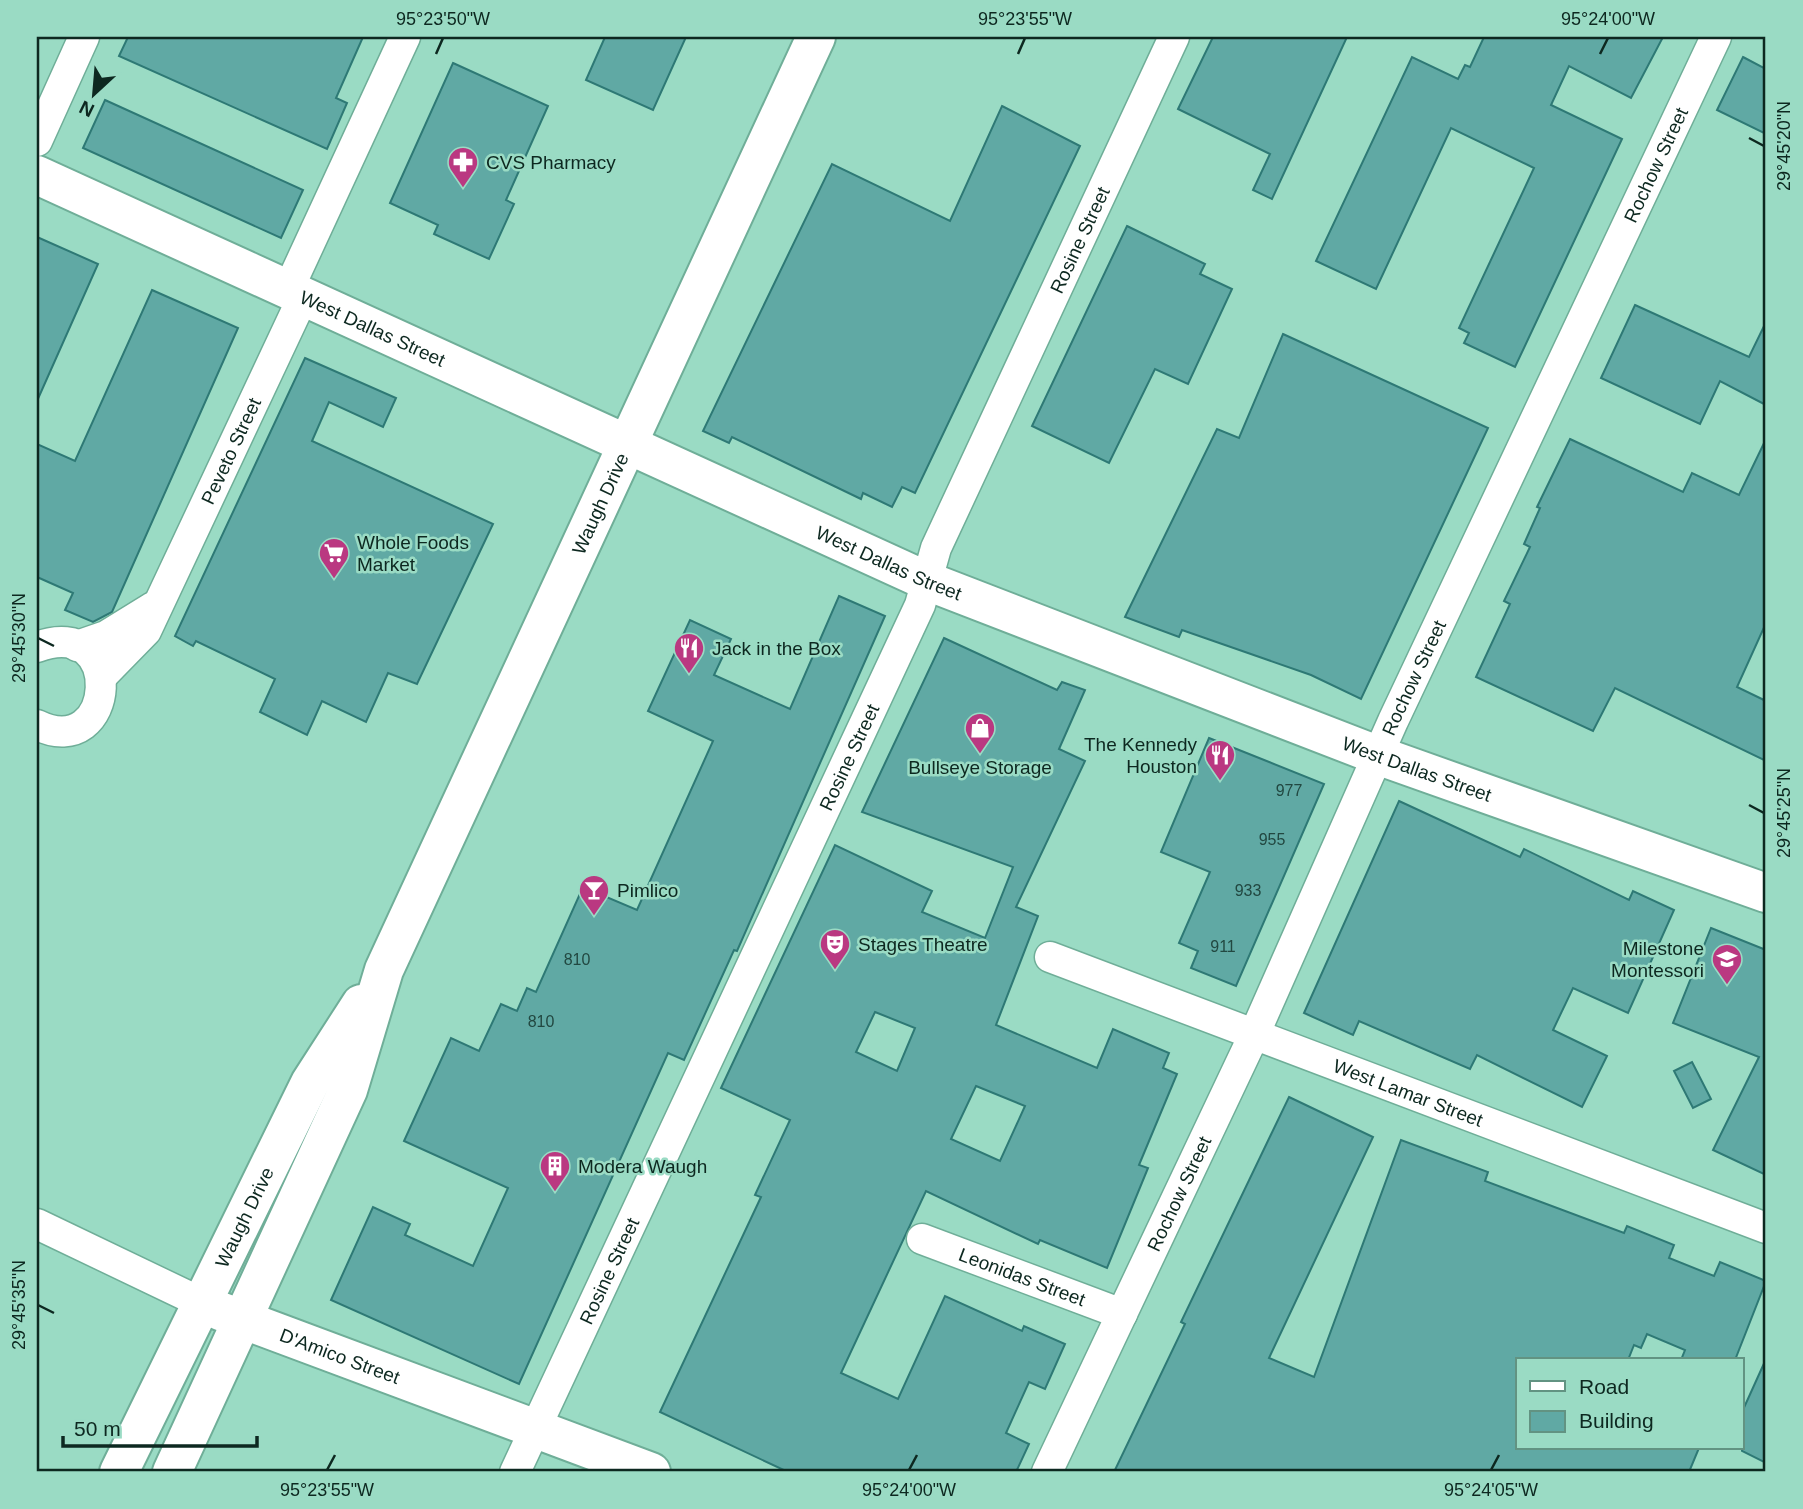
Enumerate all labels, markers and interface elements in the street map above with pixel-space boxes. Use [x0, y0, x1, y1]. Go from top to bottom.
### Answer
text: 95°23'50"W [396, 9, 490, 29]
text: 95°23'55"W [978, 9, 1072, 29]
text: 95°24'00"W [1561, 9, 1655, 29]
north arrow [60, 60, 130, 130]
text: N [76, 96, 98, 121]
text: 29°45'20"N [1774, 101, 1794, 191]
street label: Rochow Street [1620, 103, 1692, 226]
pharmacy icon: CVS Pharmacy [446, 145, 480, 189]
place label: CVS Pharmacy [486, 152, 616, 173]
street label: Rosine Street [1046, 183, 1114, 297]
street label: West Dallas Street [297, 286, 449, 371]
street label: Peveto Street [197, 394, 265, 507]
street label: Waugh Drive [568, 450, 632, 557]
street label: West Dallas Street [813, 521, 965, 604]
place label: Whole Foods Market [357, 532, 469, 575]
supermarket icon: Whole Foods Market [317, 536, 351, 580]
text: 29°45'30"N [9, 593, 29, 683]
street label: Rochow Street [1378, 616, 1450, 738]
restaurant icon: Jack in the Box [672, 631, 706, 675]
place label: Jack in the Box [712, 638, 841, 659]
street label: Rosine Street [815, 700, 883, 814]
shop icon: Bullseye Storage [963, 711, 997, 755]
street label: West Dallas Street [1339, 732, 1495, 806]
place label: The Kennedy Houston [1084, 734, 1197, 777]
restaurant icon: The Kennedy Houston [1203, 738, 1237, 782]
place label: Bullseye Storage [908, 757, 1052, 778]
text: 29°45'25"N [1774, 768, 1794, 858]
house number: 977 [1276, 782, 1302, 799]
house number: 955 [1259, 831, 1285, 848]
bar icon: Pimlico [577, 873, 611, 917]
place label: Pimlico [617, 880, 678, 901]
house number: 933 [1235, 882, 1261, 899]
theatre icon: Stages Theatre [818, 927, 852, 971]
place label: Stages Theatre [858, 934, 988, 955]
house number: 911 [1210, 938, 1236, 955]
place label: Milestone Montessori [1611, 938, 1704, 981]
school or university icon: Milestone Montessori [1710, 942, 1744, 986]
house number: 810 [564, 951, 590, 968]
house number: 810 [528, 1013, 554, 1030]
street label: West Lamar Street [1331, 1055, 1487, 1131]
street label: Rochow Street [1143, 1132, 1215, 1255]
building icon: Modera Waugh [538, 1149, 572, 1193]
place label: Modera Waugh [578, 1156, 707, 1177]
street label: Waugh Drive [211, 1163, 278, 1271]
street label: Rosine Street [575, 1214, 643, 1328]
street label: Leonidas Street [956, 1243, 1089, 1310]
text: 29°45'35"N [9, 1260, 29, 1350]
street label: D'Amico Street [277, 1324, 403, 1388]
legend [1516, 1358, 1744, 1450]
text: Road [1579, 1375, 1629, 1398]
scale bar [63, 1404, 257, 1448]
text: Building [1579, 1409, 1654, 1432]
text: 50 m [74, 1417, 121, 1440]
text: 95°23'55"W [280, 1480, 374, 1500]
text: 95°24'00"W [862, 1480, 956, 1500]
text: 95°24'05"W [1444, 1480, 1538, 1500]

